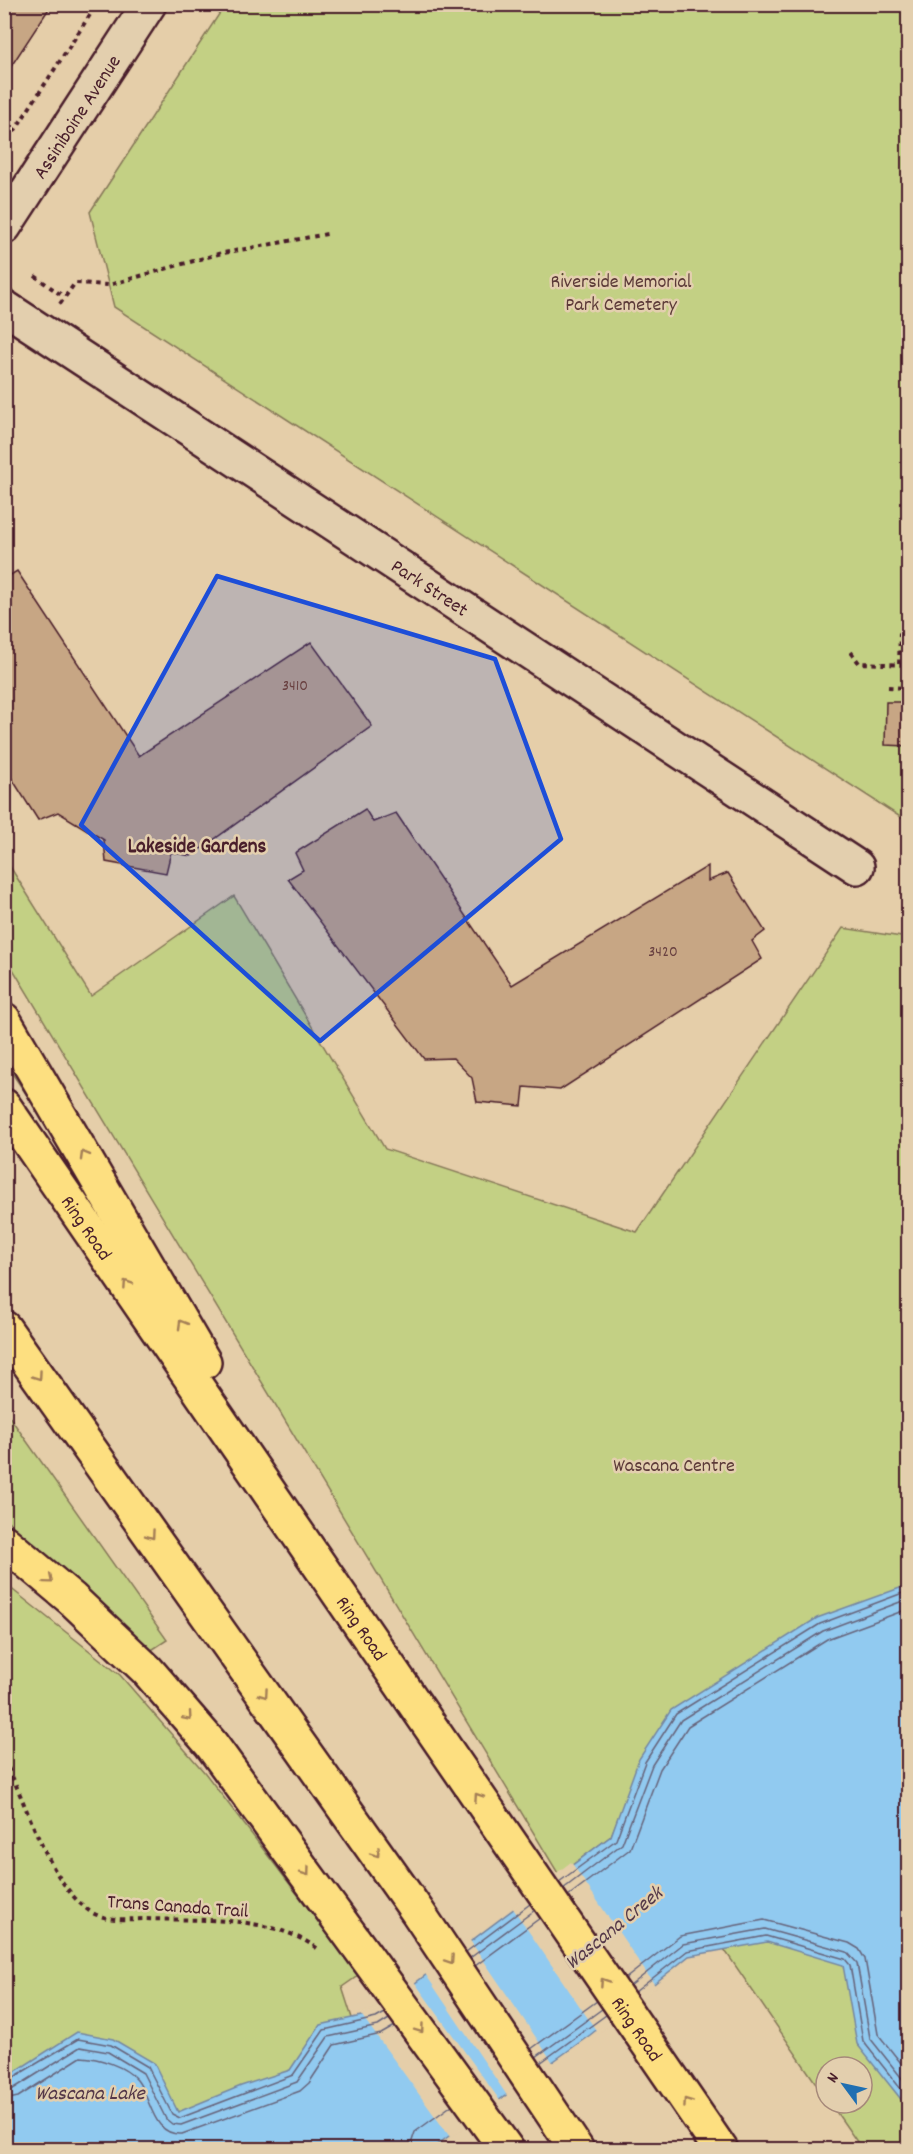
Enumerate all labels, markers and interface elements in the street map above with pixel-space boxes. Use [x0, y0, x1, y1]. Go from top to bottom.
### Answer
street label: Assiniboine Avenue [28, 50, 129, 186]
park label: Riverside Memorial Park Cemetery [550, 269, 692, 320]
street label: Park Street [384, 554, 473, 625]
house number: 3410 [282, 675, 308, 698]
district label: Lakeside Gardens [128, 833, 267, 863]
house number: 3420 [648, 941, 678, 964]
one-way arrow [79, 1151, 91, 1161]
street label: Ring Road [52, 1191, 117, 1267]
one-way arrow [123, 1280, 134, 1291]
one-way arrow [177, 1320, 189, 1330]
one-way arrow [31, 1369, 42, 1380]
park label: Wascana Centre [613, 1453, 735, 1481]
one-way arrow [144, 1528, 155, 1539]
one-way arrow [42, 1573, 53, 1584]
street label: Ring Road [328, 1591, 392, 1668]
one-way arrow [256, 1688, 267, 1699]
one-way arrow [181, 1710, 192, 1721]
one-way arrow [474, 1792, 485, 1803]
one-way arrow [369, 1847, 380, 1858]
one-way arrow [299, 1865, 310, 1876]
water label: Wascana Creek [559, 1879, 672, 1978]
street label: Trans Canada Trail [106, 1889, 250, 1927]
one-way arrow [443, 1953, 454, 1964]
one-way arrow [600, 1977, 611, 1988]
street label: Ring Road [603, 1992, 667, 2068]
one-way arrow [413, 2022, 424, 2033]
north arrow [814, 2055, 874, 2115]
text: N [822, 2069, 845, 2088]
water label: Wascana Lake [35, 2080, 147, 2110]
one-way arrow [683, 2097, 694, 2108]

